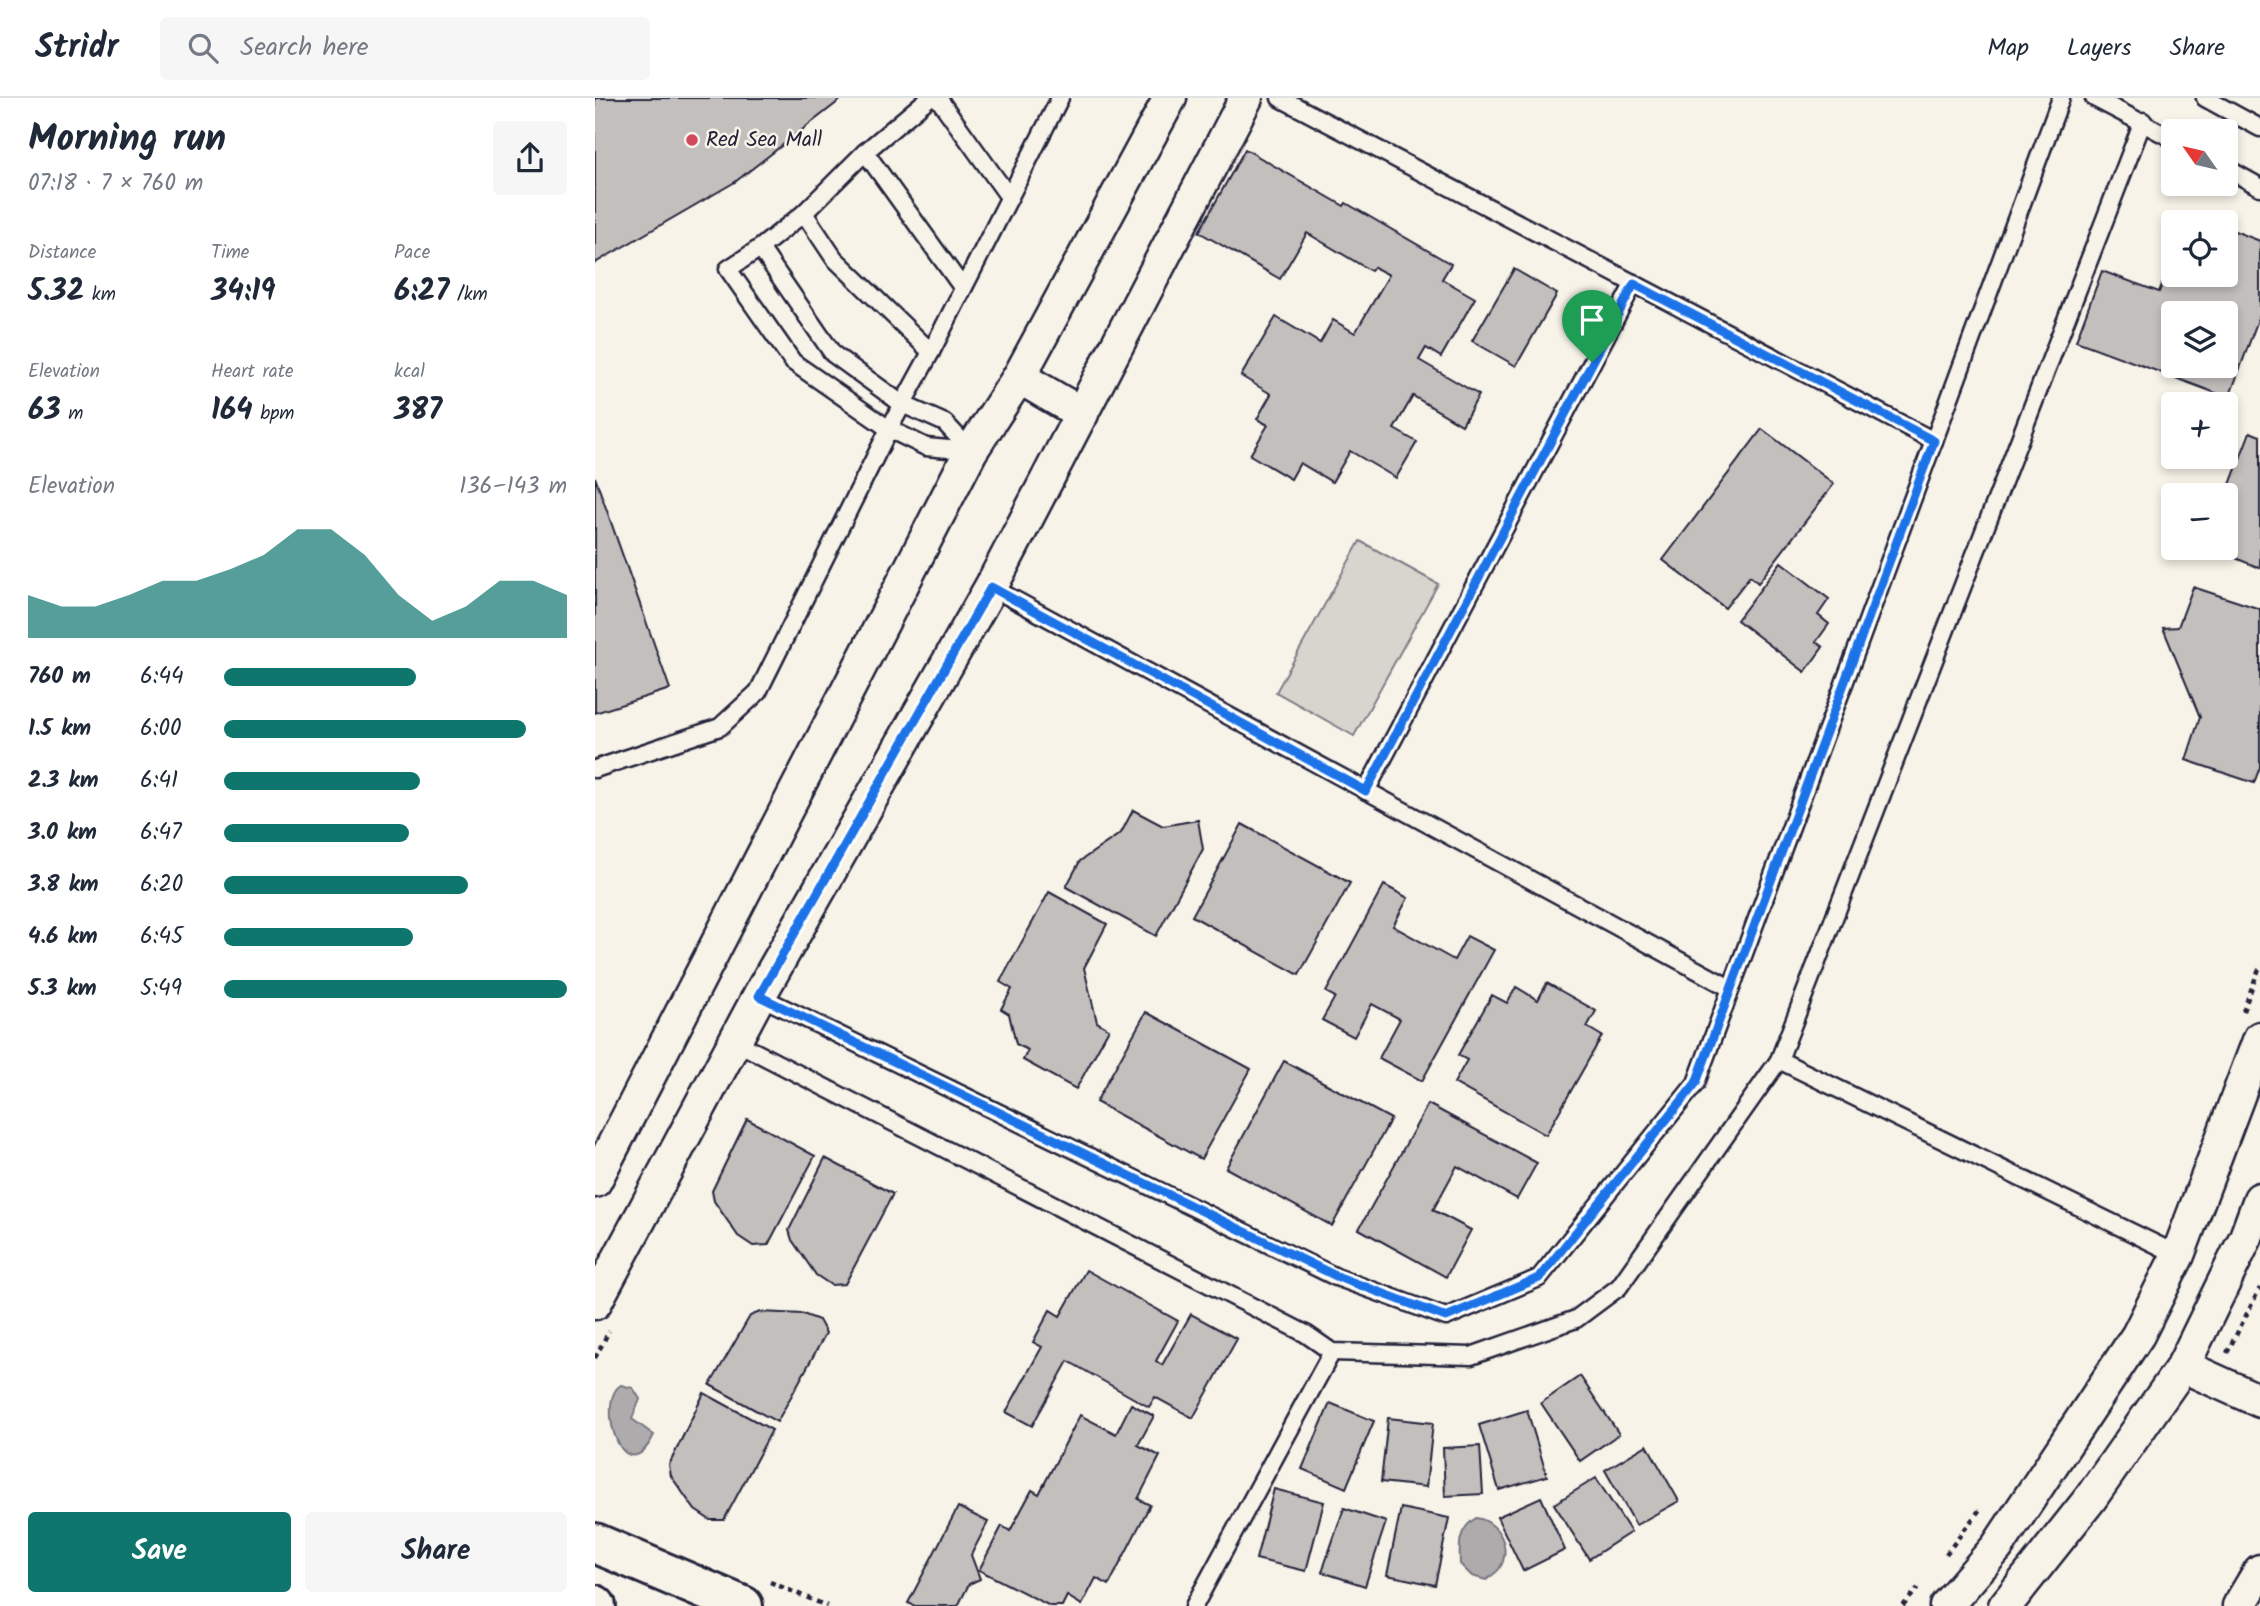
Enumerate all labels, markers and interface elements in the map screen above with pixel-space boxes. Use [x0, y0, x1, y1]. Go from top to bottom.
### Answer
search box [160, 17, 650, 80]
text: Stridr [35, 22, 118, 75]
text: Search here [240, 27, 369, 69]
icon: search [184, 29, 222, 67]
text: Map [1987, 29, 2029, 68]
text: Layers [2067, 29, 2131, 68]
text: Share [2169, 29, 2225, 68]
text: Morning run [28, 110, 226, 170]
north arrow [2161, 119, 2238, 196]
map controls [2161, 119, 2238, 560]
button: share [493, 121, 567, 195]
place label: Red Sea Mall [706, 124, 822, 157]
marker: Red Sea Mall [684, 132, 700, 148]
text: 07:18 · 7 × 760 m [28, 166, 203, 202]
button: locate [2161, 210, 2238, 287]
text: Distance [28, 238, 96, 268]
text: Time [211, 238, 249, 268]
text: Pace [394, 238, 430, 268]
text: 5.32 [28, 268, 84, 316]
text: 34:19 [211, 268, 275, 316]
text: 6:27 [394, 268, 449, 316]
text: km [84, 280, 116, 310]
text: /km [449, 280, 488, 310]
pin [1562, 290, 1622, 362]
icon: arrive [1573, 301, 1611, 339]
button: layers [2161, 301, 2238, 378]
text: Elevation [28, 357, 100, 387]
text: Heart rate [211, 357, 294, 387]
text: kcal [394, 357, 425, 387]
text: 63 [28, 387, 61, 435]
text: 164 [211, 387, 253, 435]
text: 387 [394, 387, 442, 435]
button: + [2161, 392, 2238, 469]
text: m [61, 399, 83, 429]
text: bpm [253, 399, 294, 429]
text: Elevation [28, 469, 115, 505]
text: 136–143 m [459, 469, 567, 505]
button: − [2161, 483, 2238, 560]
text: 760 m [28, 659, 91, 695]
text: 6:44 [140, 659, 184, 695]
text: 1.5 km [28, 711, 91, 747]
text: 6:00 [140, 711, 181, 747]
text: 2.3 km [28, 763, 98, 799]
text: 6:41 [140, 763, 178, 799]
text: 3.0 km [28, 815, 97, 851]
text: 6:47 [140, 815, 182, 851]
text: 3.8 km [28, 867, 99, 903]
text: 6:20 [140, 867, 183, 903]
text: 4.6 km [28, 919, 97, 955]
text: 6:45 [140, 919, 183, 955]
text: 5.3 km [28, 971, 97, 1007]
text: 5:49 [140, 971, 182, 1007]
button: Save [28, 1512, 291, 1592]
button: Share [305, 1512, 567, 1592]

